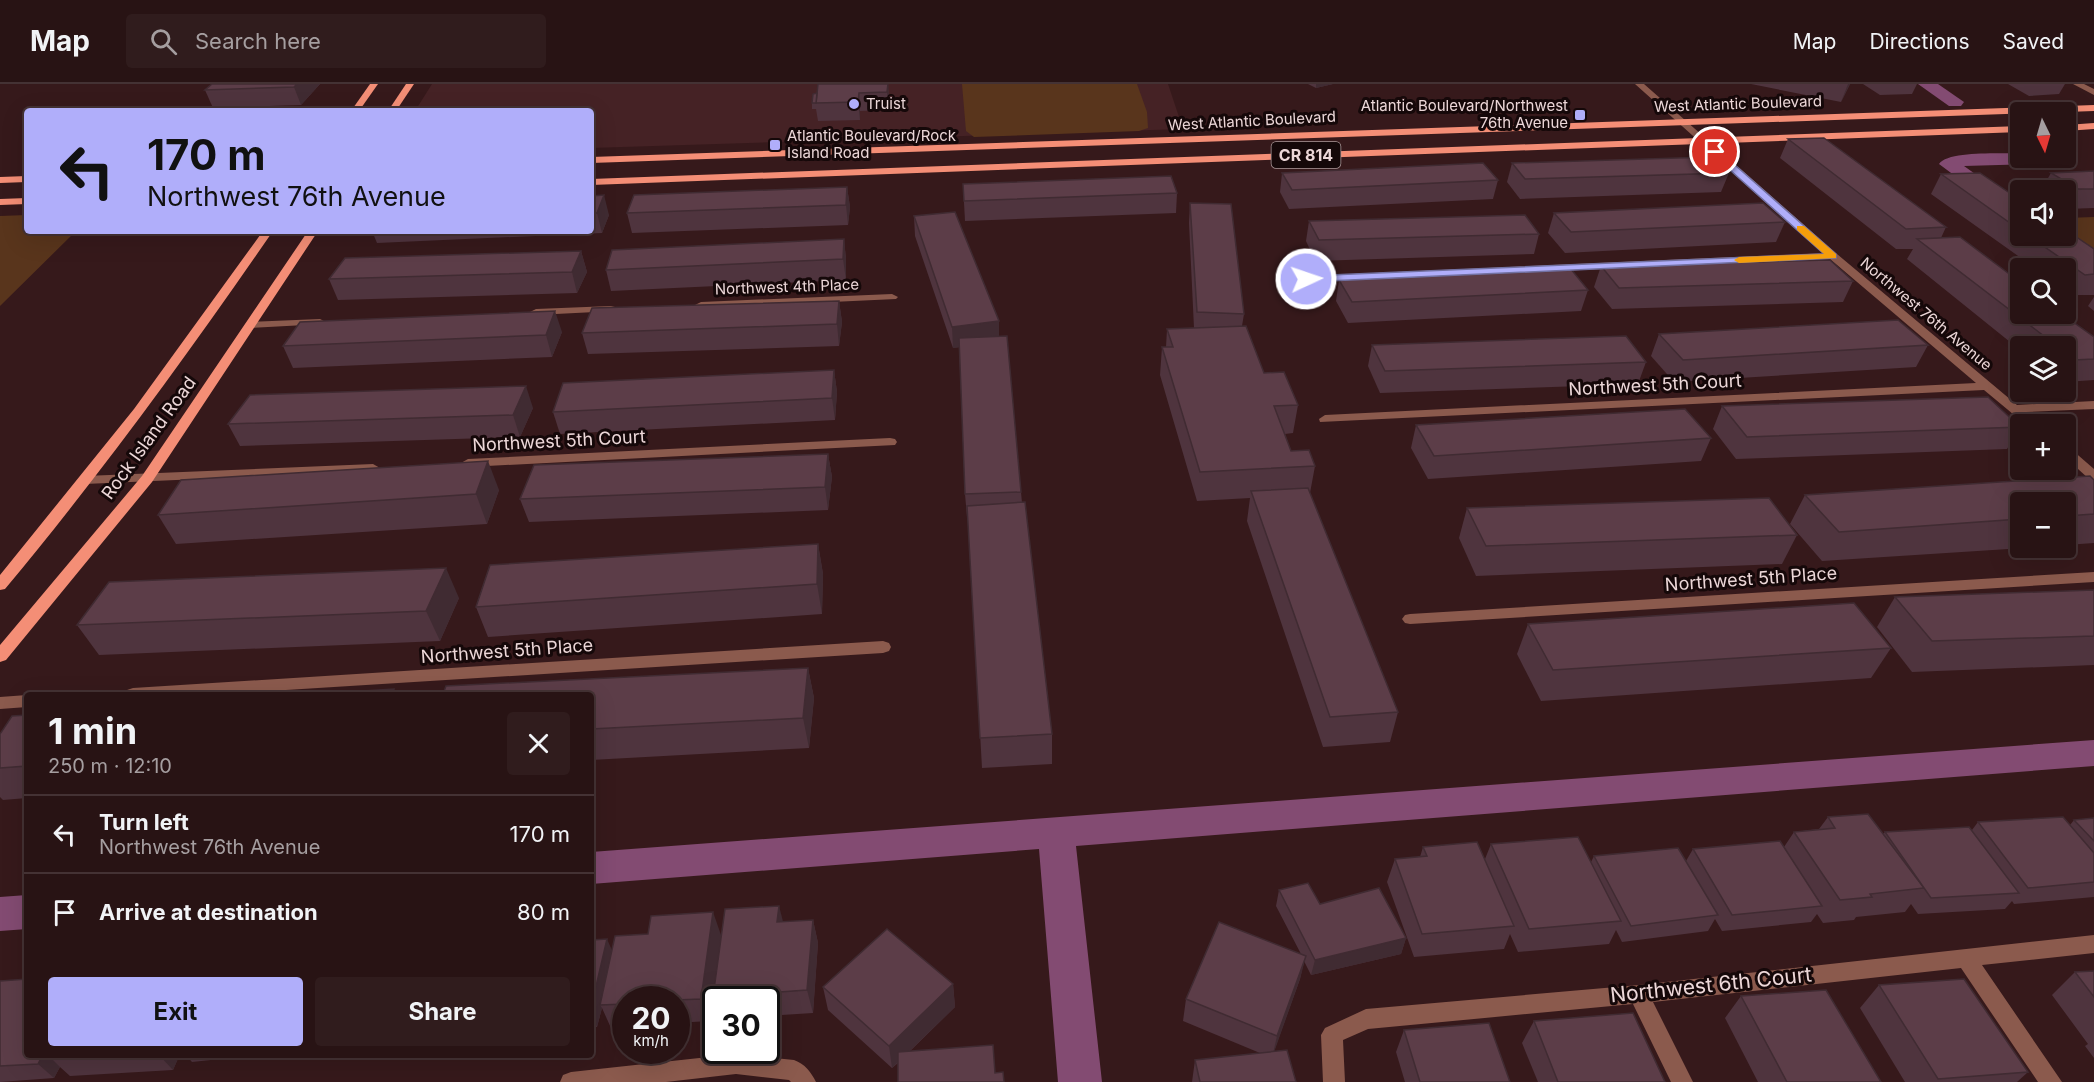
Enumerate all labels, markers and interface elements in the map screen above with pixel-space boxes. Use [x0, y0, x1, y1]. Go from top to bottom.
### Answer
search box [126, 14, 546, 68]
text: Map [30, 24, 90, 58]
icon: search [147, 25, 180, 58]
text: Search here [195, 28, 321, 54]
text: Map [1793, 29, 1836, 54]
text: Directions [1869, 29, 1970, 54]
text: Saved [2003, 29, 2064, 54]
street label: West Atlantic Boulevard [1654, 91, 1822, 116]
place label: Truist [866, 94, 906, 113]
place label: Atlantic Boulevard/Northwest 76th Avenue [1361, 96, 1568, 132]
marker: Truist [847, 97, 861, 111]
north arrow [2010, 102, 2076, 168]
map controls [2010, 102, 2076, 558]
street label: West Atlantic Boulevard [1168, 107, 1336, 134]
marker: Atlantic Boulevard/Northwest 76th Avenue [1573, 108, 1587, 122]
place label: Atlantic Boulevard/Rock Island Road [787, 126, 957, 162]
pin [1689, 126, 1740, 177]
text: 170 m [147, 129, 265, 180]
icon: left [48, 132, 126, 210]
icon: arrive [1698, 135, 1731, 168]
marker: Atlantic Boulevard/Rock Island Road [768, 138, 782, 152]
road number: CR 814 [1272, 142, 1340, 168]
text: Northwest 76th Avenue [147, 180, 446, 213]
button: sound [2010, 180, 2076, 246]
position arrow [1274, 247, 1338, 311]
street label: Northwest 76th Avenue [1857, 253, 1996, 374]
button: search [2010, 258, 2076, 324]
street label: Northwest 4th Place [714, 274, 859, 299]
button: layers [2010, 336, 2076, 402]
street label: Northwest 5th Court [1568, 369, 1742, 400]
street label: Rock Island Road [97, 372, 200, 503]
button: + [2010, 414, 2076, 480]
street label: Northwest 5th Court [472, 425, 646, 456]
button: − [2010, 492, 2076, 558]
street label: Northwest 5th Place [1664, 562, 1838, 595]
street label: Northwest 5th Place [420, 634, 594, 667]
text: 1 min [48, 709, 137, 753]
button: close [507, 712, 570, 775]
text: 250 m · 12:10 [48, 754, 172, 778]
text: Turn left [99, 809, 189, 835]
icon: left [48, 818, 81, 851]
text: 170 m [510, 821, 570, 847]
text: Northwest 76th Avenue [99, 835, 320, 859]
icon: arrive [48, 896, 81, 929]
text: Arrive at destination [99, 899, 318, 925]
text: 80 m [517, 899, 570, 925]
street label: Northwest 6th Court [1609, 961, 1813, 1008]
button: Exit [48, 977, 303, 1046]
button: Share [315, 977, 570, 1046]
speed limit sign: 30 [702, 986, 780, 1064]
text: 20 [631, 1000, 671, 1036]
text: km/h [633, 1031, 669, 1050]

